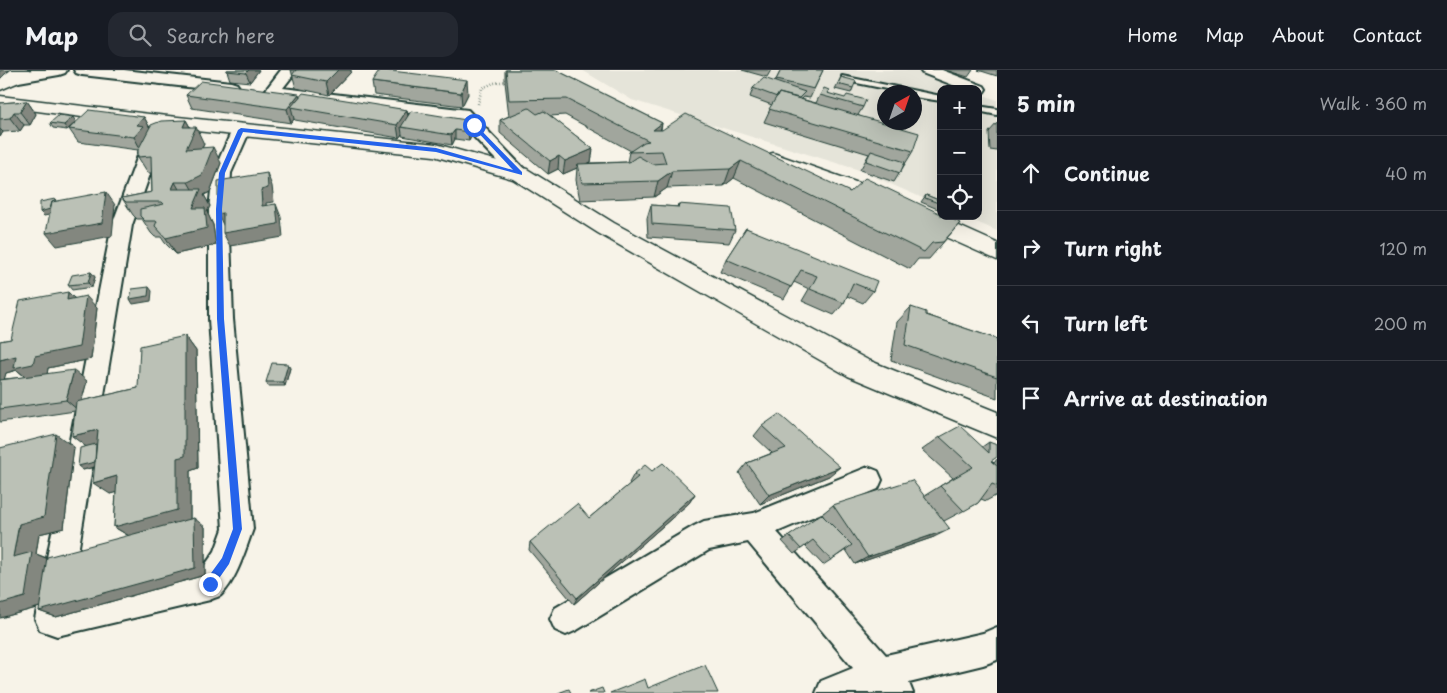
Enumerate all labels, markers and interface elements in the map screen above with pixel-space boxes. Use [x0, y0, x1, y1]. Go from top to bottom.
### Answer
search box [108, 12, 458, 57]
text: Map [25, 17, 78, 53]
icon: search [126, 21, 154, 49]
text: Search here [166, 21, 275, 49]
text: Home [1127, 21, 1177, 48]
text: Map [1205, 21, 1244, 48]
text: About [1272, 21, 1324, 48]
text: Contact [1352, 21, 1422, 48]
north arrow [877, 85, 922, 130]
map controls [937, 85, 982, 220]
button: + [937, 85, 982, 130]
text: 5 min [1017, 87, 1075, 119]
text: Walk · 360 m [1320, 91, 1427, 115]
route start [463, 114, 486, 137]
button: − [937, 130, 982, 175]
icon: ahead [1017, 159, 1045, 187]
text: Continue [1064, 159, 1150, 187]
text: 40 m [1385, 161, 1427, 185]
button: locate [937, 175, 982, 220]
icon: right [1017, 234, 1045, 262]
text: Turn right [1064, 234, 1162, 262]
text: 120 m [1380, 236, 1427, 260]
icon: left [1017, 309, 1045, 337]
text: Turn left [1064, 309, 1148, 337]
text: 200 m [1374, 311, 1427, 335]
icon: arrive [1017, 384, 1045, 412]
text: Arrive at destination [1064, 384, 1268, 412]
route end [199, 573, 222, 596]

